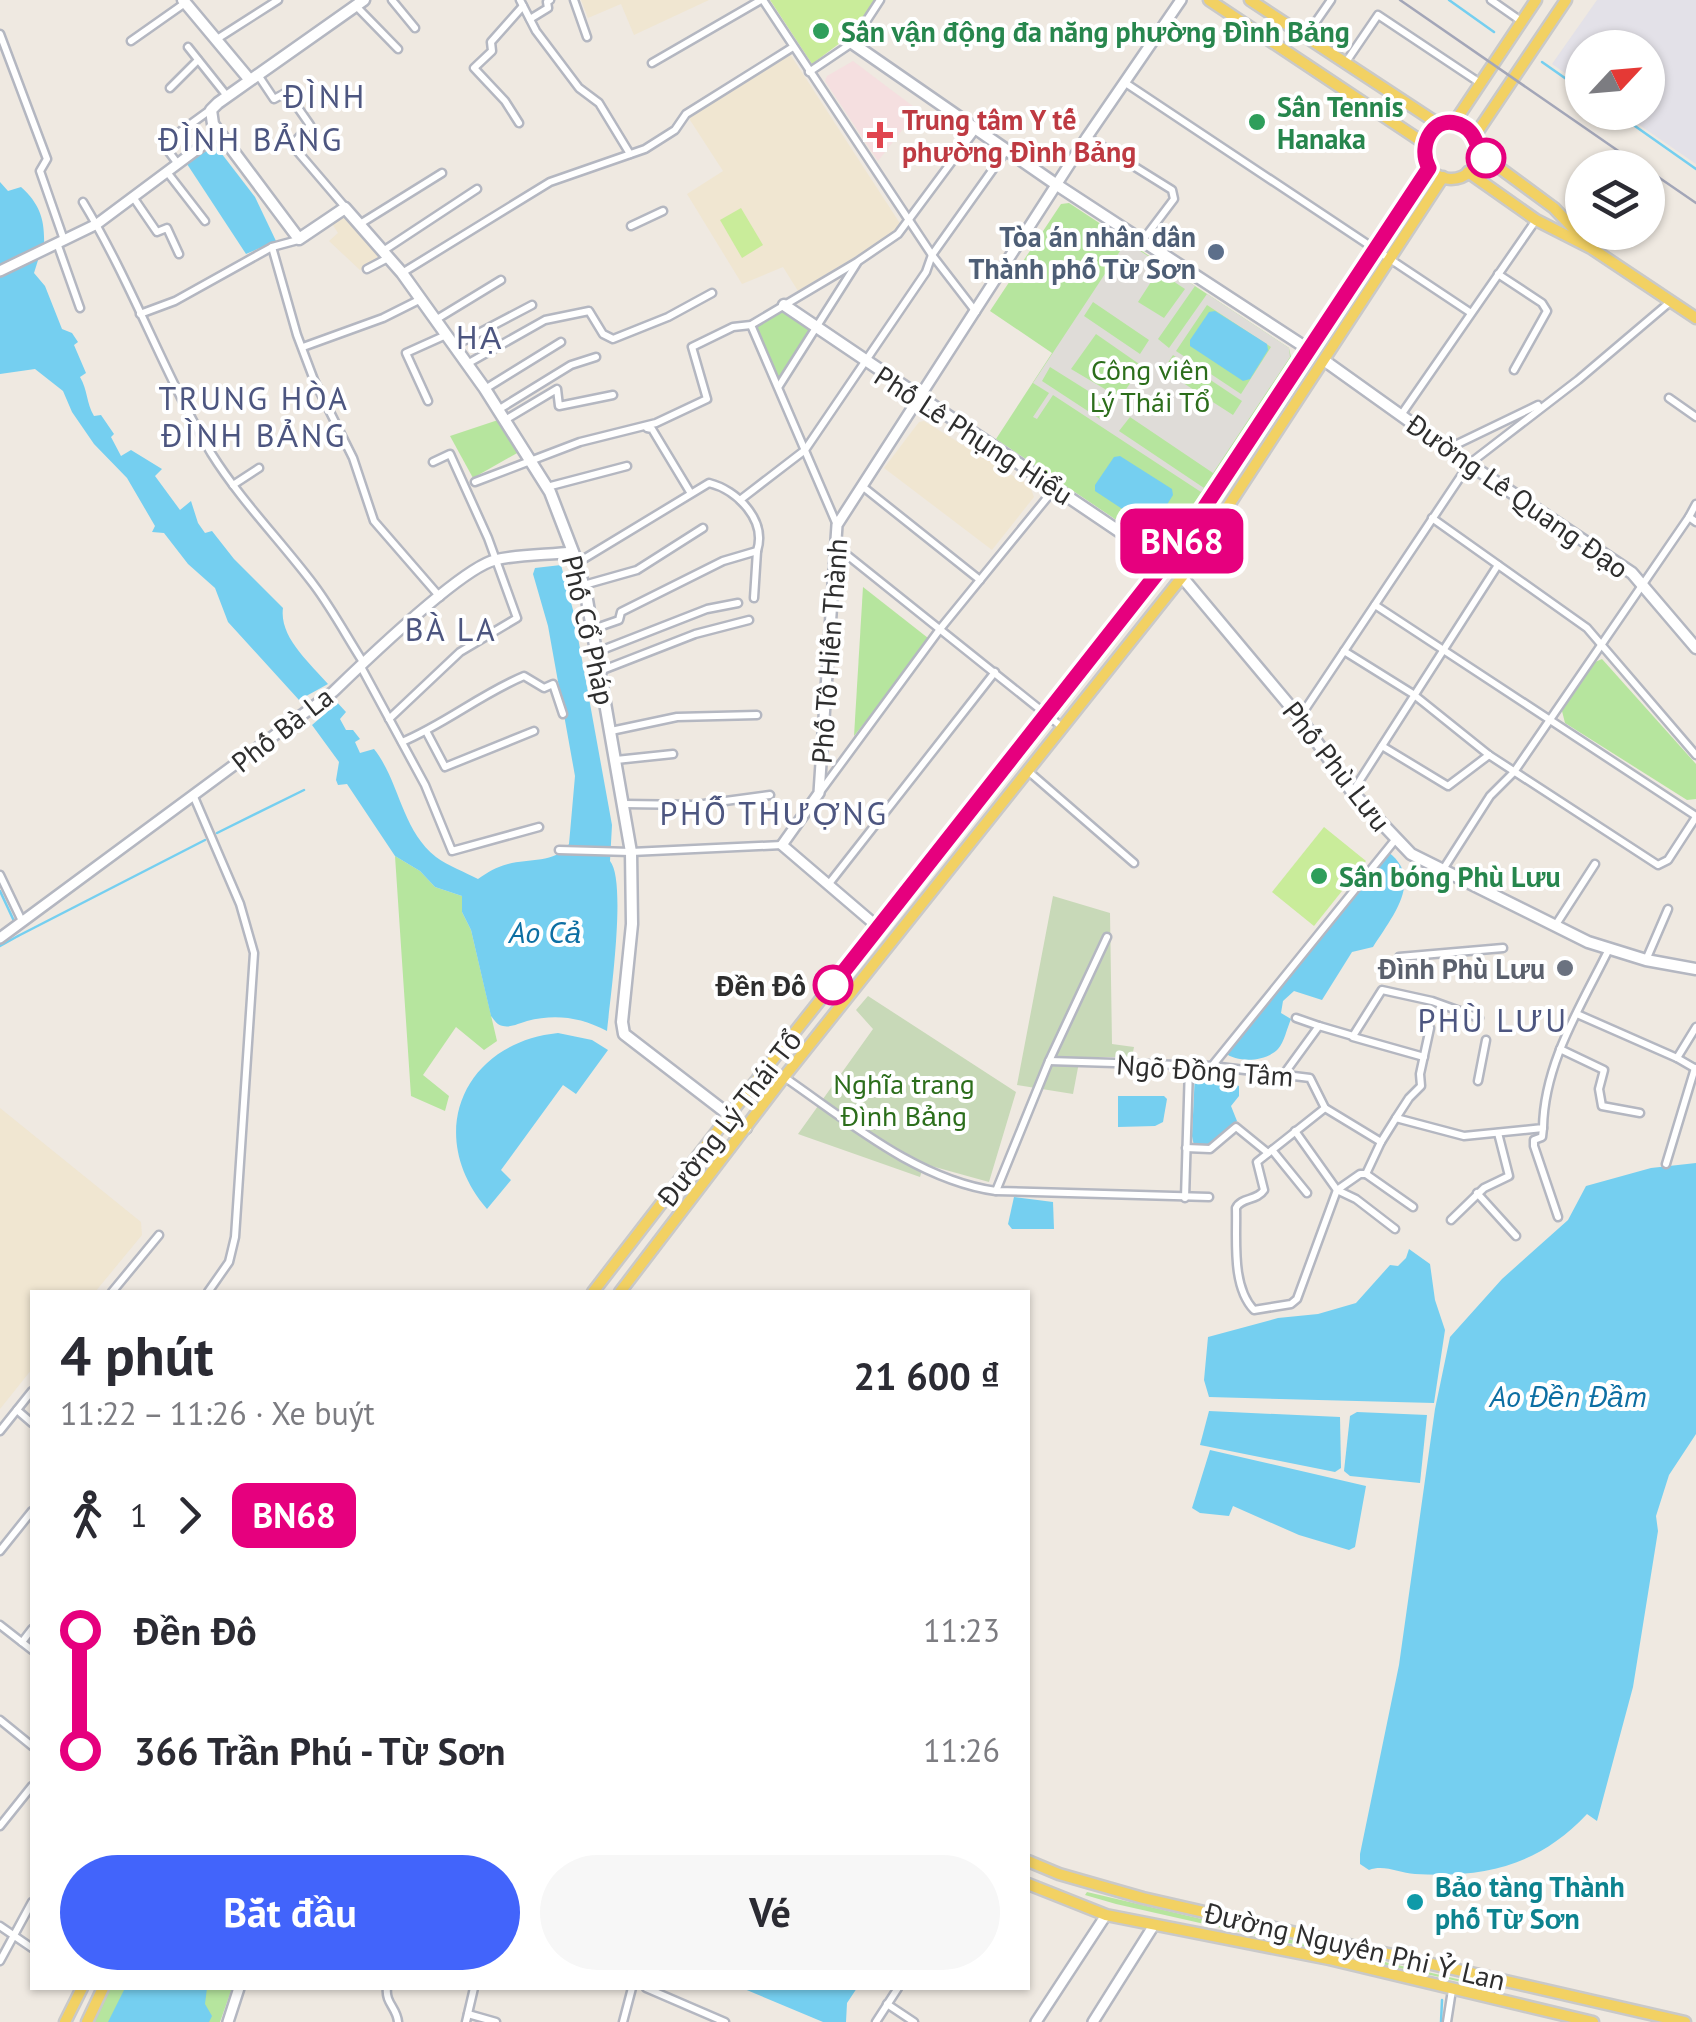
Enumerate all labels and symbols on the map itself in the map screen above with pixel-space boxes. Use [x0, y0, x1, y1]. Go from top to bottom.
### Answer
place label: Sân vận động đa năng phường Đình Bảng [841, 13, 1350, 50]
marker: Sân vận động đa năng phường Đình Bảng [810, 20, 832, 42]
north arrow [1565, 30, 1665, 130]
district label: ĐÌNH [282, 75, 367, 117]
place label: Sân Tennis Hanaka [1277, 88, 1404, 157]
place label: Trung tâm Y tế phường Đình Bảng [902, 101, 1136, 170]
marker: Sân Tennis Hanaka [1246, 111, 1268, 133]
district label: ĐÌNH BẢNG [157, 118, 344, 160]
marker: Trung tâm Y tế phường Đình Bảng [867, 122, 893, 148]
unlabelled marker [1467, 139, 1505, 177]
place label: Tòa án nhân dân Thành phố Từ Sơn [969, 218, 1196, 287]
marker: Tòa án nhân dân Thành phố Từ Sơn [1205, 241, 1227, 263]
district label: HẠ [456, 316, 504, 358]
park label: Công viên Lý Thái Tổ [1090, 351, 1210, 420]
street label: Phố Lê Phụng Hiểu [868, 357, 1080, 513]
district label: TRUNG HÒA ĐÌNH BẢNG [158, 377, 350, 456]
street label: Đường Lê Quang Đạo [1399, 405, 1636, 587]
line badge: BN68 [1112, 508, 1252, 574]
street label: Phố Tô Hiến Thành [803, 537, 855, 765]
street label: Phố Cổ Pháp [554, 552, 624, 708]
district label: BÀ LA [405, 608, 497, 650]
street label: Phố Bà La [224, 678, 340, 780]
street label: Phố Phù Lưu [1275, 693, 1399, 839]
district label: PHỐ THƯỢNG [660, 792, 888, 834]
place label: Sân bóng Phù Lưu [1339, 858, 1561, 895]
marker: Sân bóng Phù Lưu [1308, 865, 1330, 887]
water label: Ao Cả [508, 912, 581, 951]
place label: Đình Phù Lưu [1377, 950, 1545, 987]
marker: Đình Phù Lưu [1554, 957, 1576, 979]
marker: Đền Đô [814, 966, 852, 1004]
place label: Đền Đô [715, 967, 806, 1004]
district label: PHÙ LƯU [1417, 999, 1569, 1041]
street label: Đường Lý Thái Tổ [648, 1022, 809, 1214]
street label: Ngõ Đồng Tâm [1115, 1045, 1295, 1095]
park label: Nghĩa trang Đình Bảng [833, 1065, 975, 1134]
water label: Ao Đền Đầm [1488, 1376, 1647, 1415]
place label: Bảo tàng Thành phố Từ Sơn [1435, 1868, 1625, 1937]
marker: Bảo tàng Thành phố Từ Sơn [1404, 1891, 1426, 1913]
street label: Đường Nguyên Phi Ỷ Lan [1200, 1893, 1509, 1999]

